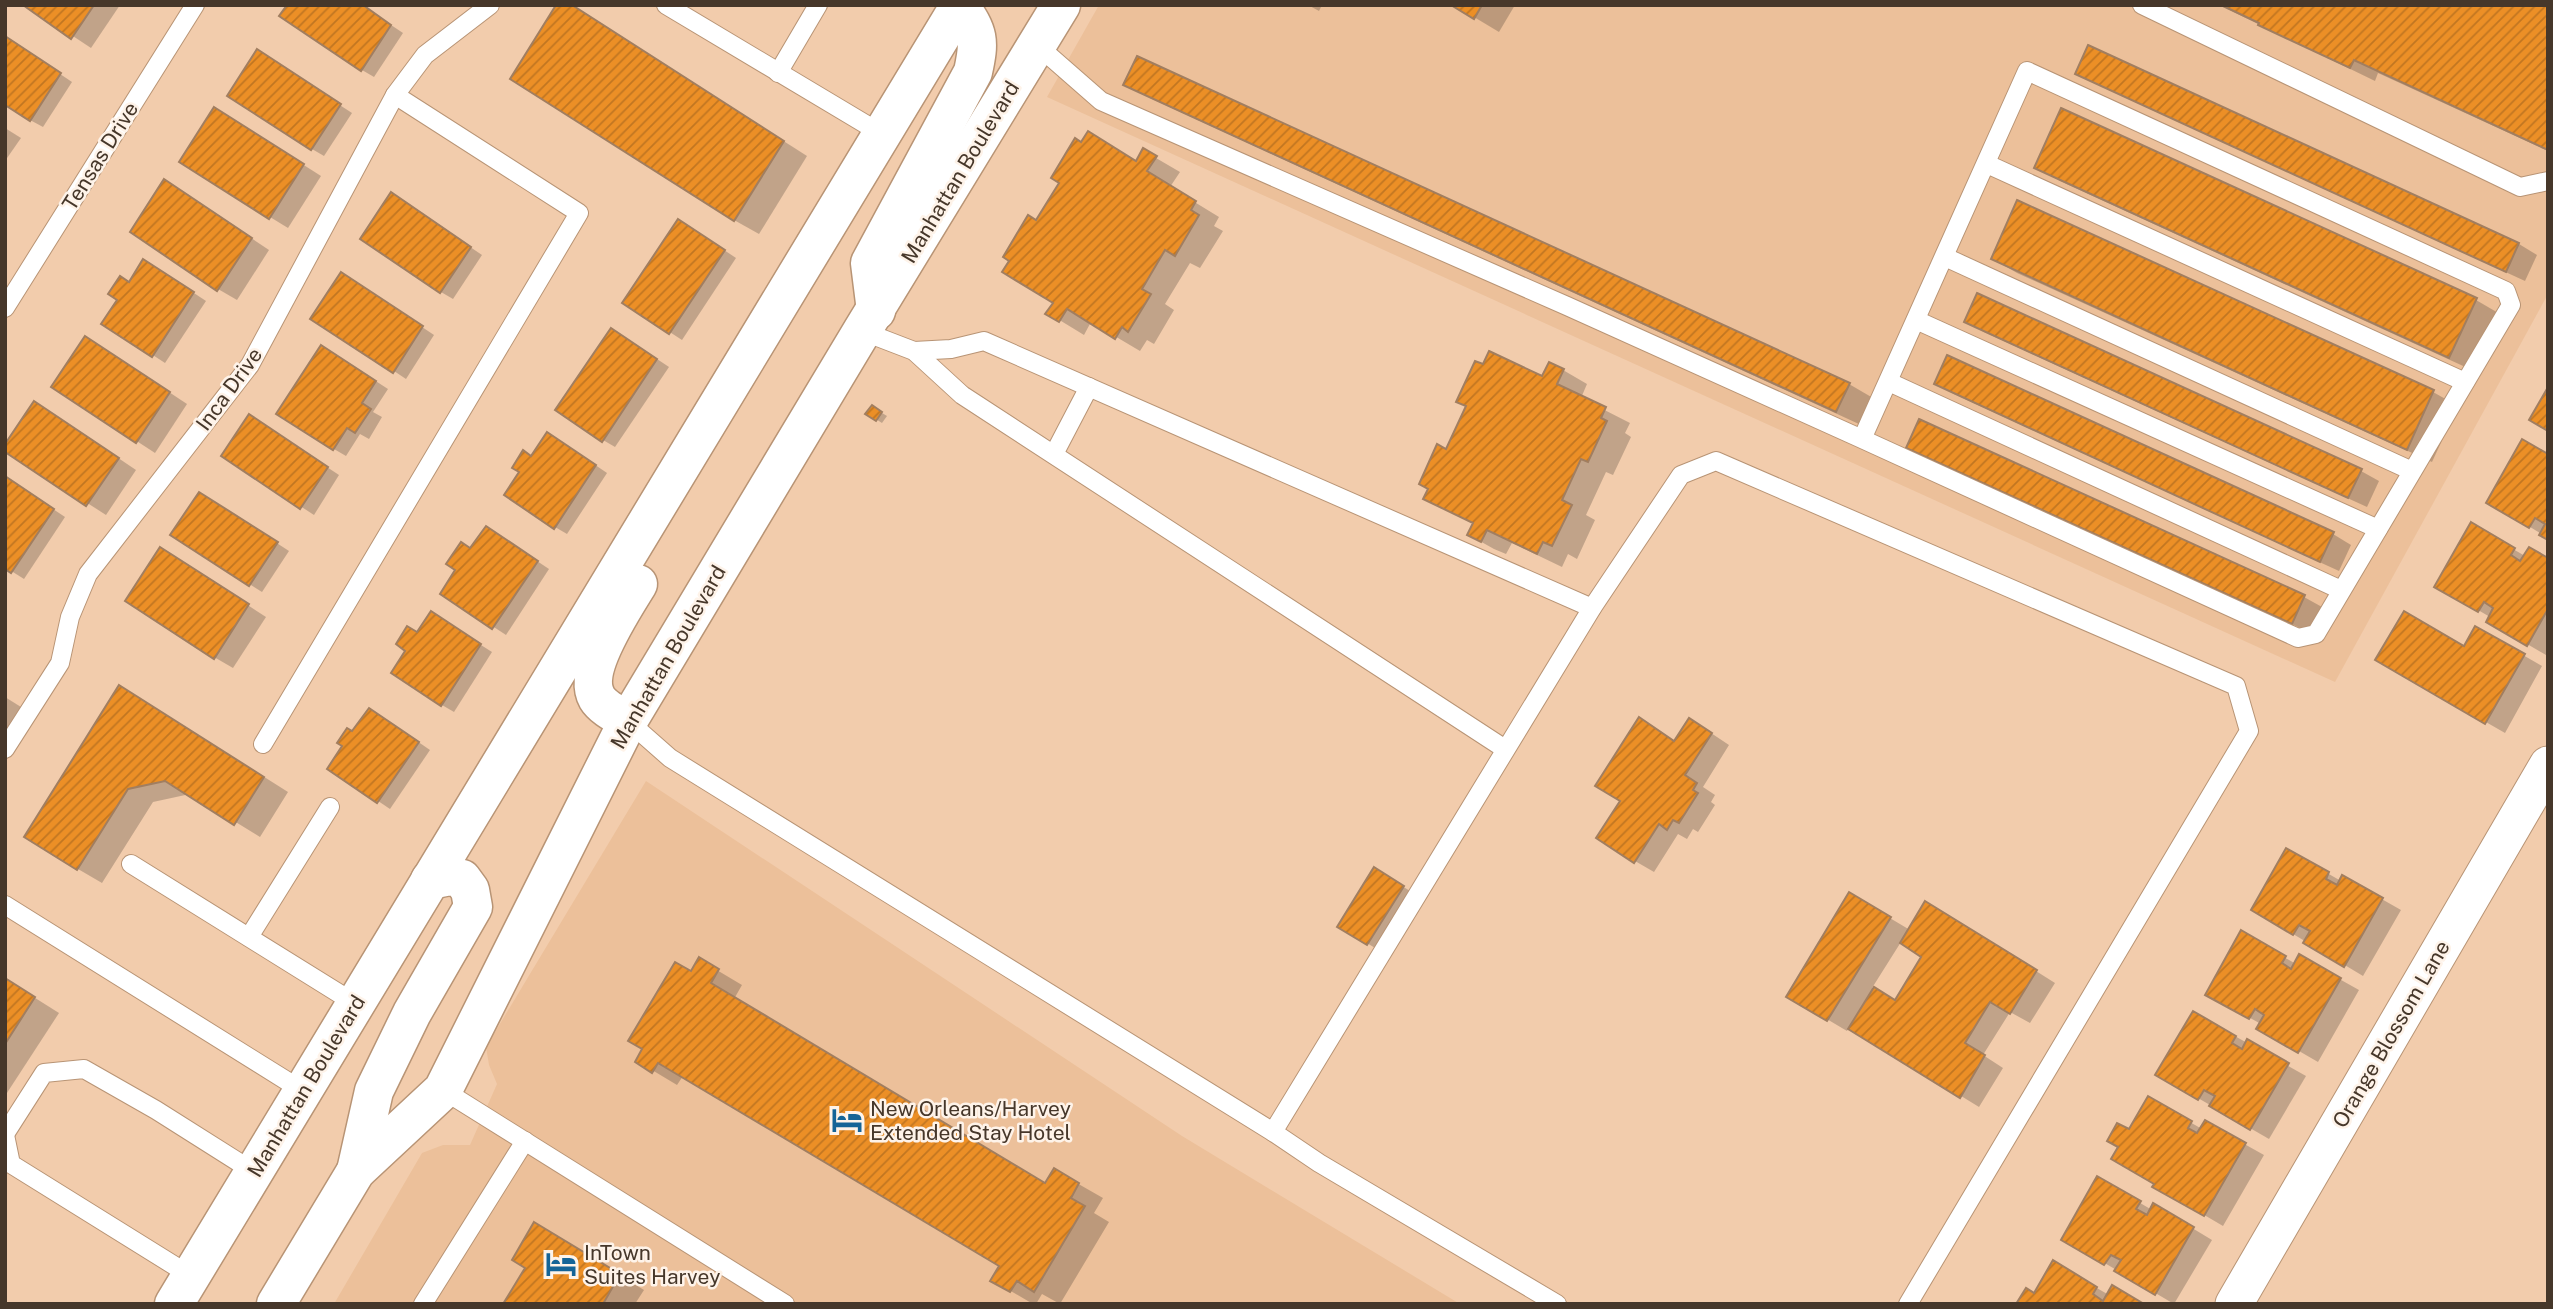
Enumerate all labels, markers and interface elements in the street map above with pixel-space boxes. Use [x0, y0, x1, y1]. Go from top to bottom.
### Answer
street label: Manhattan Boulevard [896, 76, 1024, 268]
street label: Tensas Drive [57, 97, 143, 215]
street label: Inca Drive [191, 343, 267, 435]
street label: Manhattan Boulevard [605, 561, 731, 753]
street label: Orange Blossom Lane [2327, 936, 2455, 1132]
street label: Manhattan Boulevard [242, 990, 370, 1182]
place label: New Orleans/Harvey Extended Stay Hotel [870, 1096, 1071, 1145]
hotel icon: New Orleans/Harvey Extended Stay Hotel [830, 1103, 864, 1137]
place label: InTown Suites Harvey [584, 1240, 720, 1289]
hotel icon: InTown Suites Harvey [544, 1247, 578, 1281]

